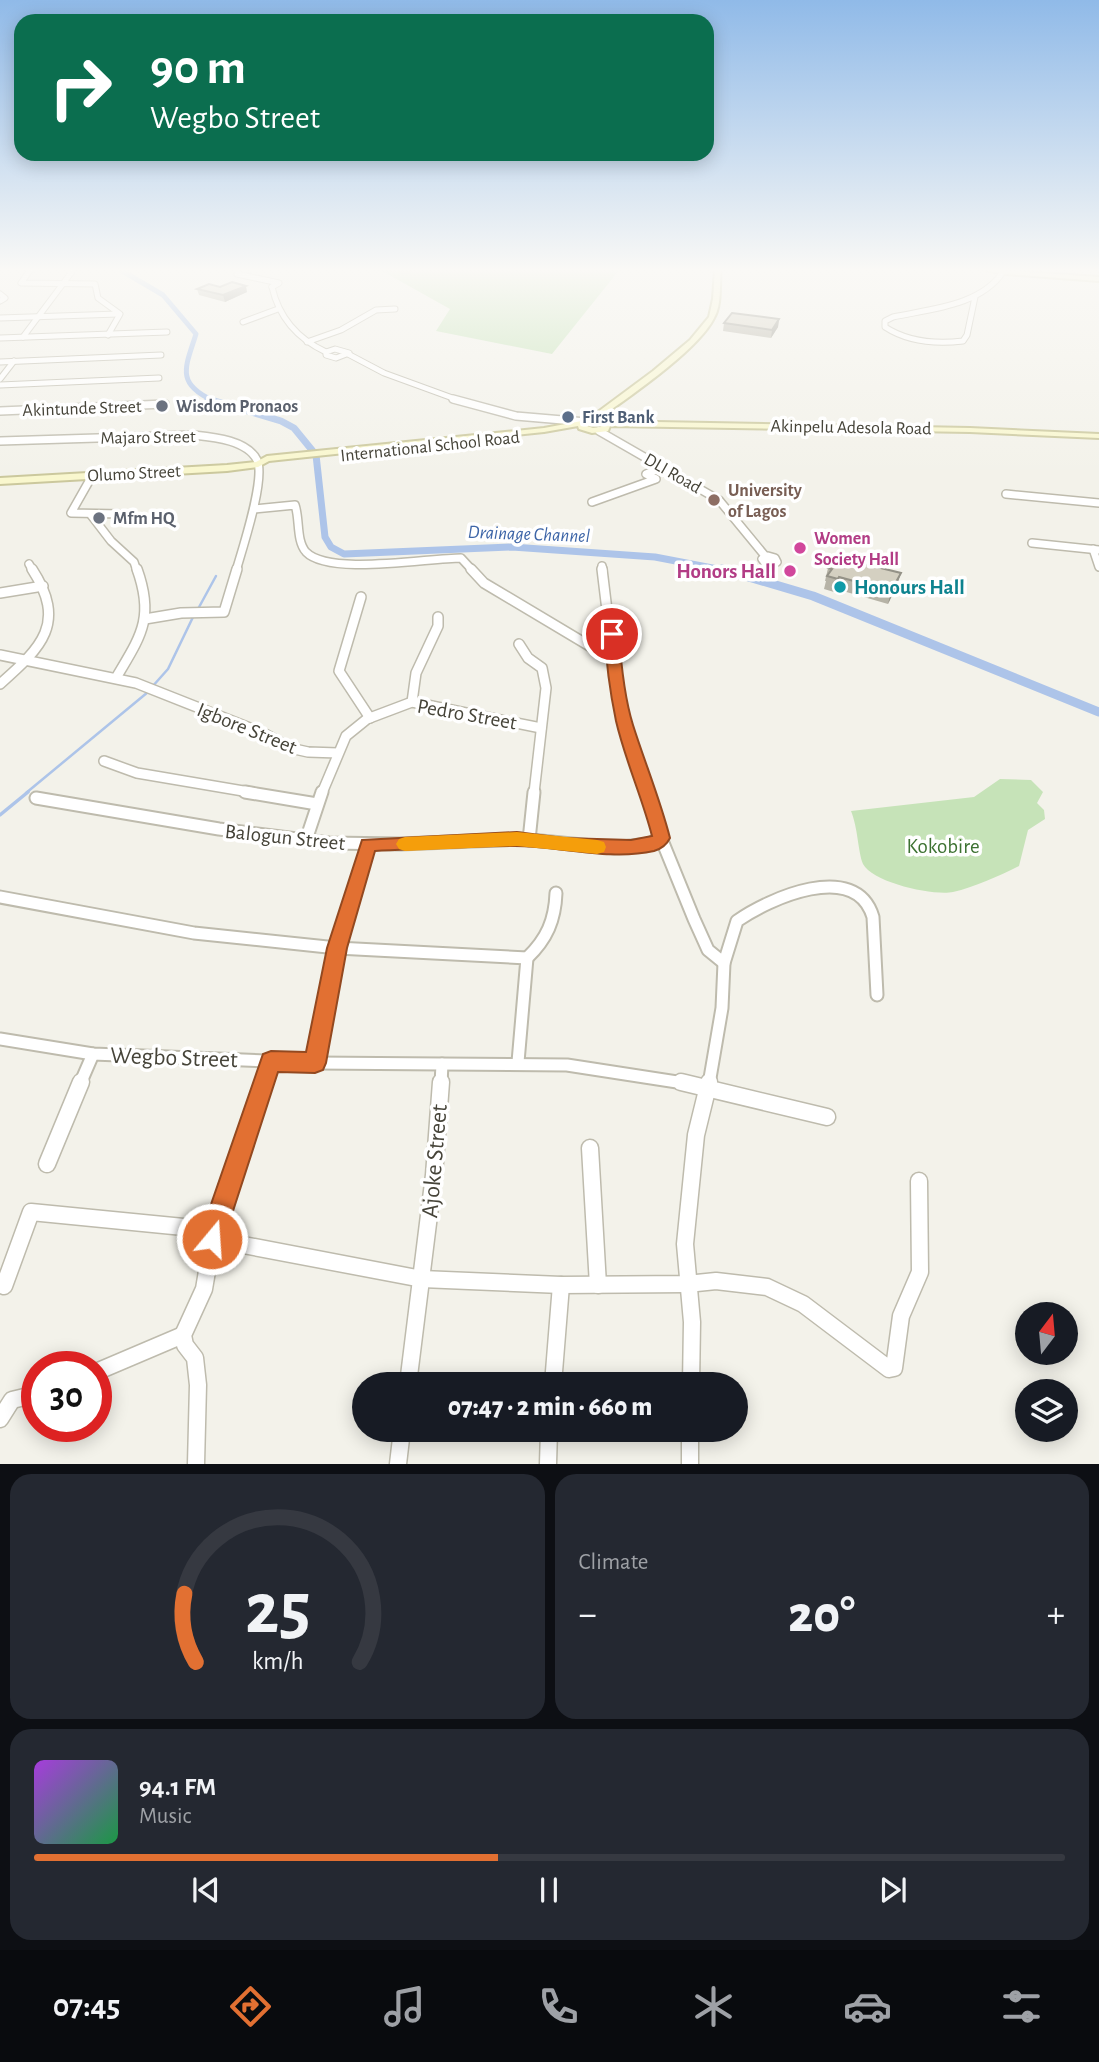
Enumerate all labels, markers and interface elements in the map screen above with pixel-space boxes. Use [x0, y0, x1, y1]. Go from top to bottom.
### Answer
icon: right [35, 42, 126, 133]
text: 90 m [150, 44, 246, 93]
text: Wegbo Street [150, 102, 320, 134]
street label: Akintunde Street [22, 398, 142, 420]
marker: Wisdom Pronaos [154, 398, 170, 414]
place label: Wisdom Pronaos [176, 398, 298, 416]
marker: First Bank [560, 409, 576, 425]
place label: First Bank [582, 409, 654, 427]
street label: Akinpelu Adesola Road [770, 418, 932, 438]
street label: Majaro Street [100, 428, 196, 448]
street label: International School Road [340, 429, 521, 465]
street label: DLI Road [641, 450, 704, 497]
street label: Olumo Street [87, 463, 181, 485]
place label: University of Lagos [728, 482, 803, 521]
marker: University of Lagos [706, 492, 722, 508]
marker: Mfm HQ [91, 510, 107, 526]
place label: Mfm HQ [113, 510, 177, 528]
water label: Drainage Channel [467, 523, 591, 546]
place label: Women Society Hall [814, 530, 899, 569]
marker: Women Society Hall [792, 540, 808, 556]
place label: Honors Hall [676, 561, 776, 582]
marker: Honors Hall [782, 563, 798, 579]
place label: Honours Hall [854, 577, 965, 598]
marker: Honours Hall [832, 579, 848, 595]
pin [582, 604, 642, 664]
icon: arrive [593, 615, 631, 653]
street label: Pedro Street [416, 695, 519, 734]
street label: Igbore Street [194, 699, 300, 758]
street label: Balogun Street [224, 821, 346, 854]
park label: Kokobire [906, 836, 980, 857]
street label: Wegbo Street [110, 1044, 238, 1072]
street label: Ajoke Street [418, 1103, 452, 1219]
position arrow [175, 1202, 249, 1276]
north arrow [1015, 1302, 1078, 1365]
map controls [1015, 1302, 1078, 1442]
speed limit sign: 30 [21, 1351, 112, 1442]
button: layers [1015, 1379, 1078, 1442]
text: 07:47 · 2 min · 660 m [448, 1394, 652, 1420]
text: Climate [579, 1551, 648, 1574]
text: 25 [244, 1575, 310, 1648]
text: 20° [788, 1589, 855, 1641]
text: − [579, 1596, 597, 1634]
text: + [1047, 1596, 1065, 1634]
text: km/h [251, 1649, 303, 1674]
text: 94.1 FM [139, 1774, 216, 1800]
text: Music [139, 1805, 191, 1828]
icon: previous [187, 1871, 225, 1909]
icon: pause [530, 1871, 568, 1909]
icon: next [874, 1871, 912, 1909]
icon: directions [226, 1982, 275, 2031]
icon: music [380, 1982, 429, 2031]
icon: phone [534, 1982, 583, 2031]
icon: climate [689, 1982, 738, 2031]
icon: car [843, 1982, 892, 2031]
icon: filters [997, 1982, 1046, 2031]
text: 07:45 [53, 1990, 120, 2022]

